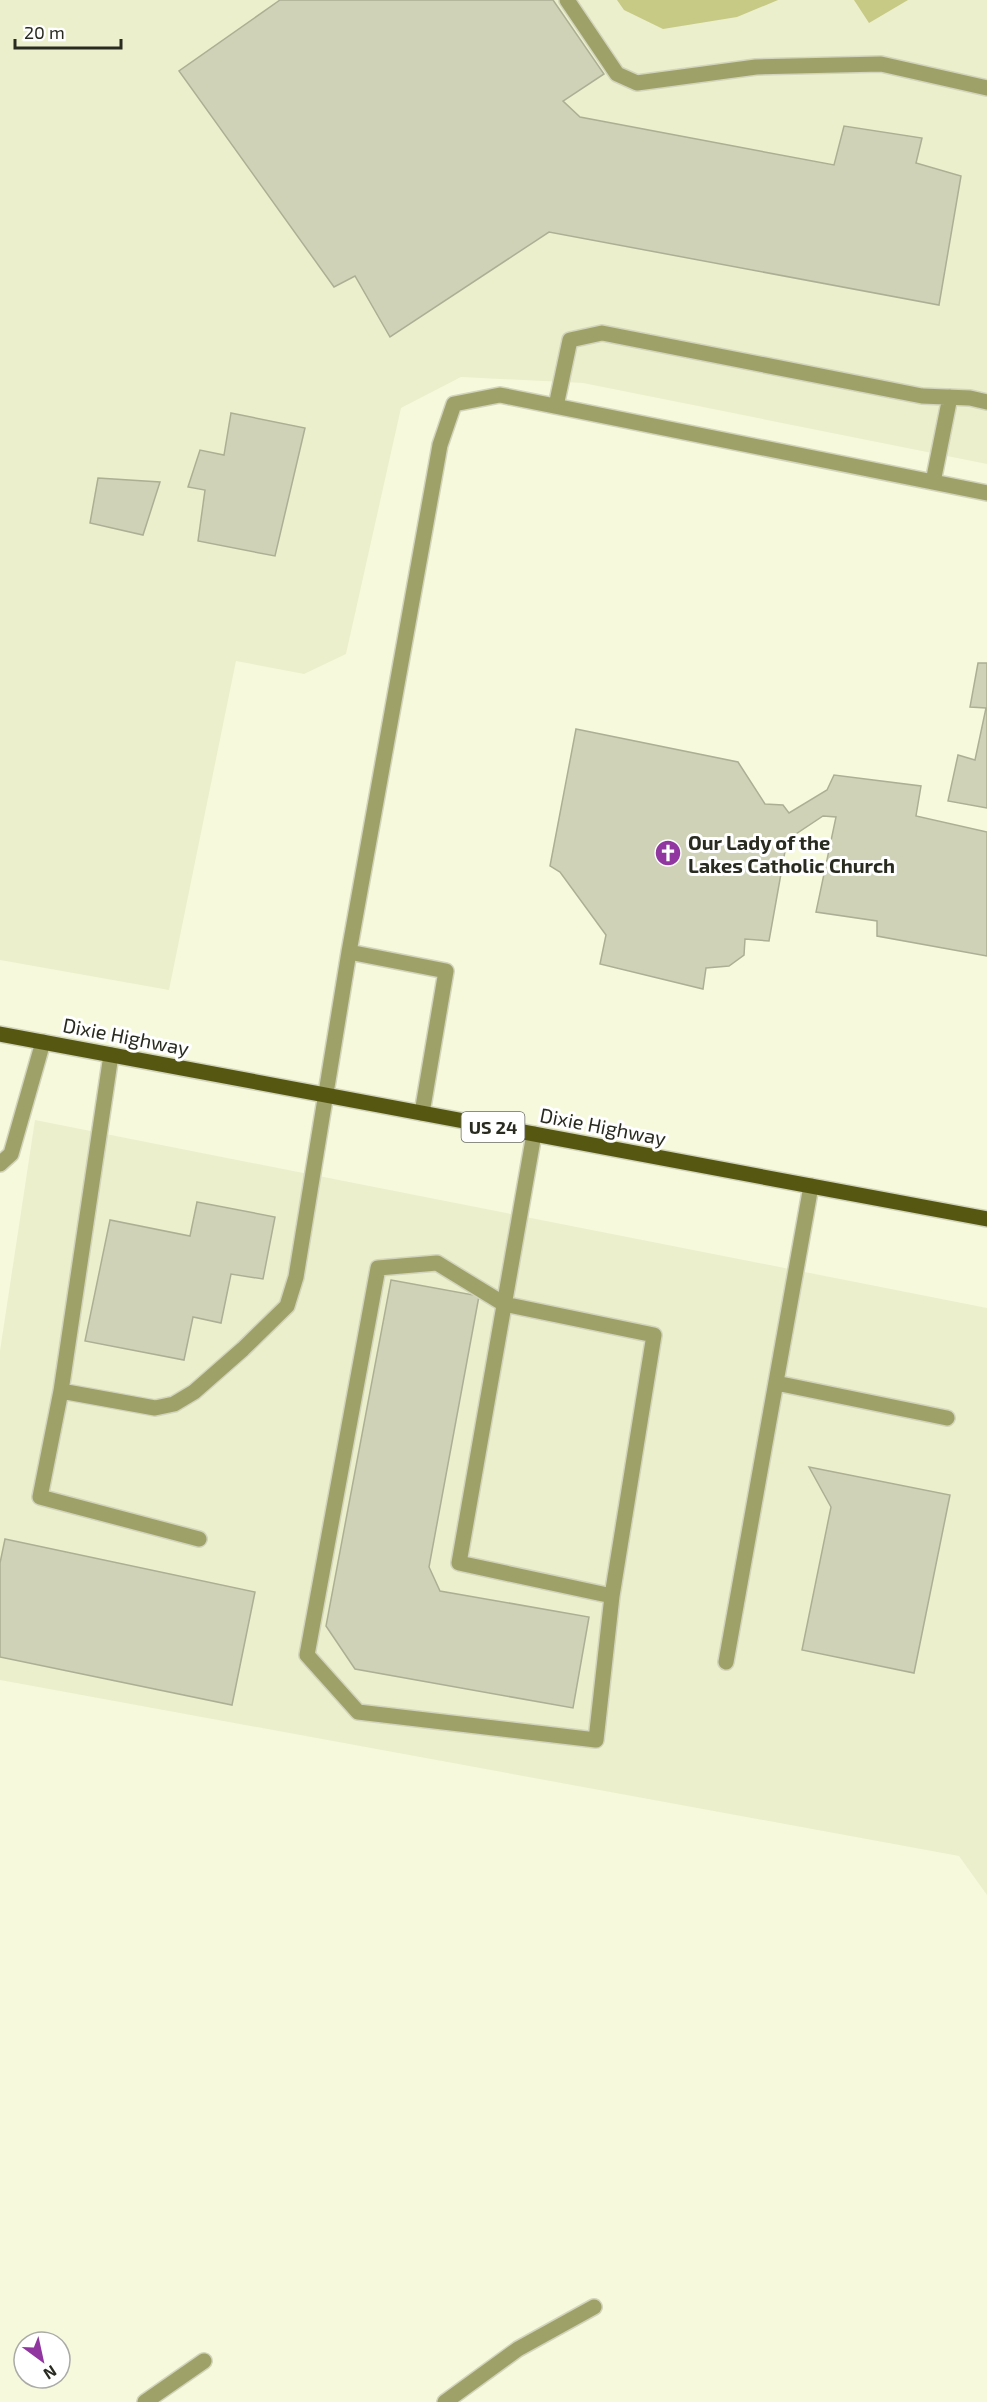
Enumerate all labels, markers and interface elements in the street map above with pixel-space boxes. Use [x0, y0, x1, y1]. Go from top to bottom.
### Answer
scale bar [15, 12, 122, 50]
text: 20 m [24, 21, 65, 43]
place label: Our Lady of the Lakes Catholic Church [688, 830, 895, 877]
church icon: Our Lady of the Lakes Catholic Church [653, 838, 683, 868]
street label: Dixie Highway [61, 1012, 192, 1060]
street label: Dixie Highway [538, 1102, 669, 1150]
road number: US 24 [462, 1112, 524, 1142]
north arrow [12, 2330, 72, 2390]
text: N [40, 2362, 60, 2384]

